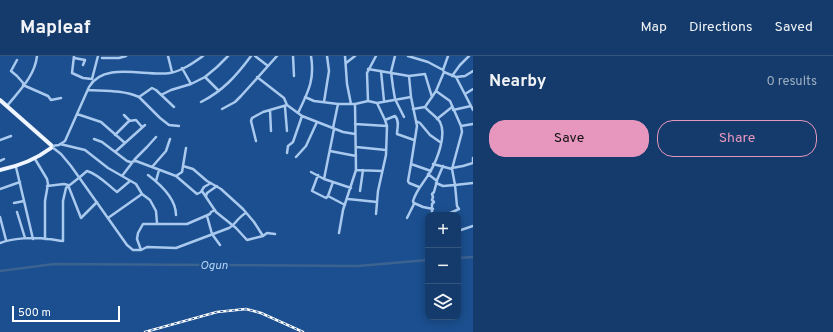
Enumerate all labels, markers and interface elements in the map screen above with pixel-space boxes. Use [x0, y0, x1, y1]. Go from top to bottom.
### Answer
text: Mapleaf [20, 16, 91, 40]
text: Map [641, 19, 667, 36]
text: Directions [689, 19, 753, 36]
text: Saved [775, 19, 813, 36]
text: Nearby [489, 71, 546, 93]
text: 0 results [766, 74, 817, 90]
button: Save [489, 120, 649, 157]
button: Share [657, 120, 817, 157]
map controls [425, 212, 461, 320]
button: + [425, 212, 461, 248]
button: − [425, 248, 461, 284]
water label: Ogun [200, 258, 228, 274]
button: layers [425, 284, 461, 320]
scale bar [12, 304, 120, 323]
text: 500 m [18, 306, 51, 320]

